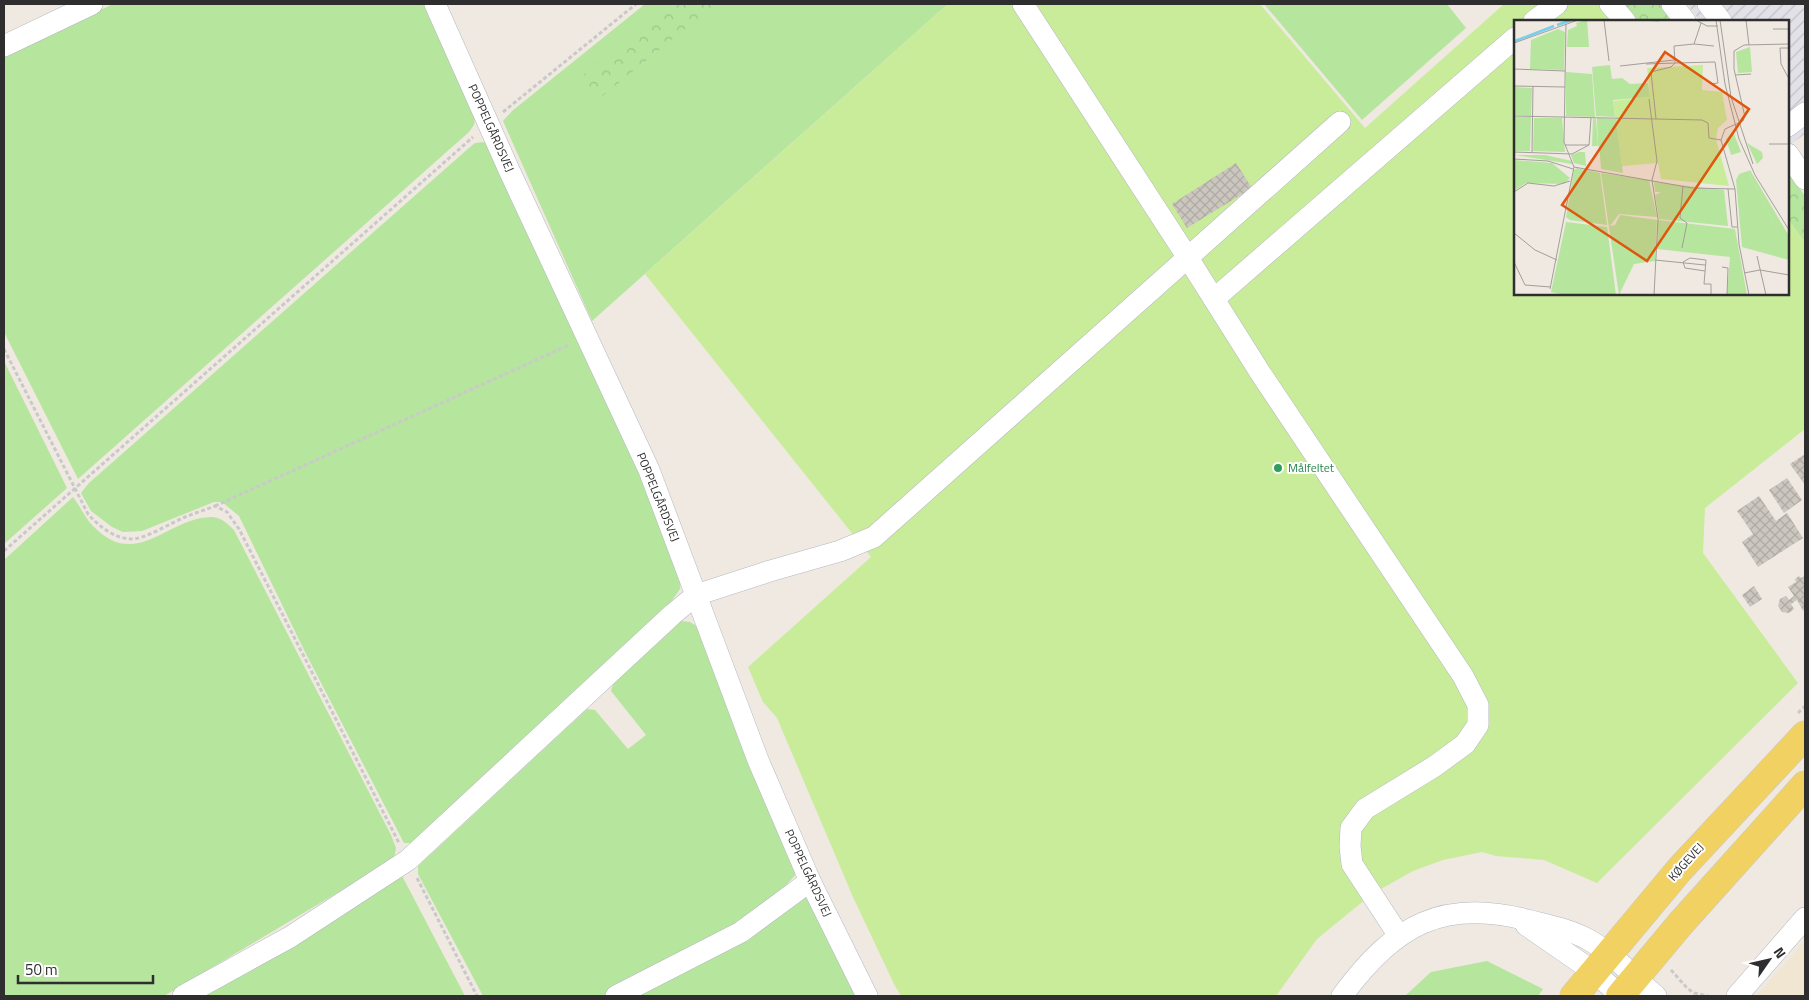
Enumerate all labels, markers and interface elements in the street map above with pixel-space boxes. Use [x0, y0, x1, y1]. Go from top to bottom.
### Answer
inset map [1514, 20, 1789, 295]
street label: POPPELGÅRDSVEJ [464, 81, 519, 175]
street label: POPPELGÅRDSVEJ [632, 449, 685, 544]
place label: Målfeltet [1288, 458, 1335, 477]
marker: Målfeltet [1272, 462, 1284, 474]
street label: POPPELGÅRDSVEJ [780, 826, 837, 920]
street label: KØGEVEJ [1663, 838, 1708, 885]
north arrow [1744, 935, 1794, 985]
text: N [1769, 943, 1792, 962]
scale bar [18, 952, 152, 984]
text: 50 m [25, 958, 58, 981]

